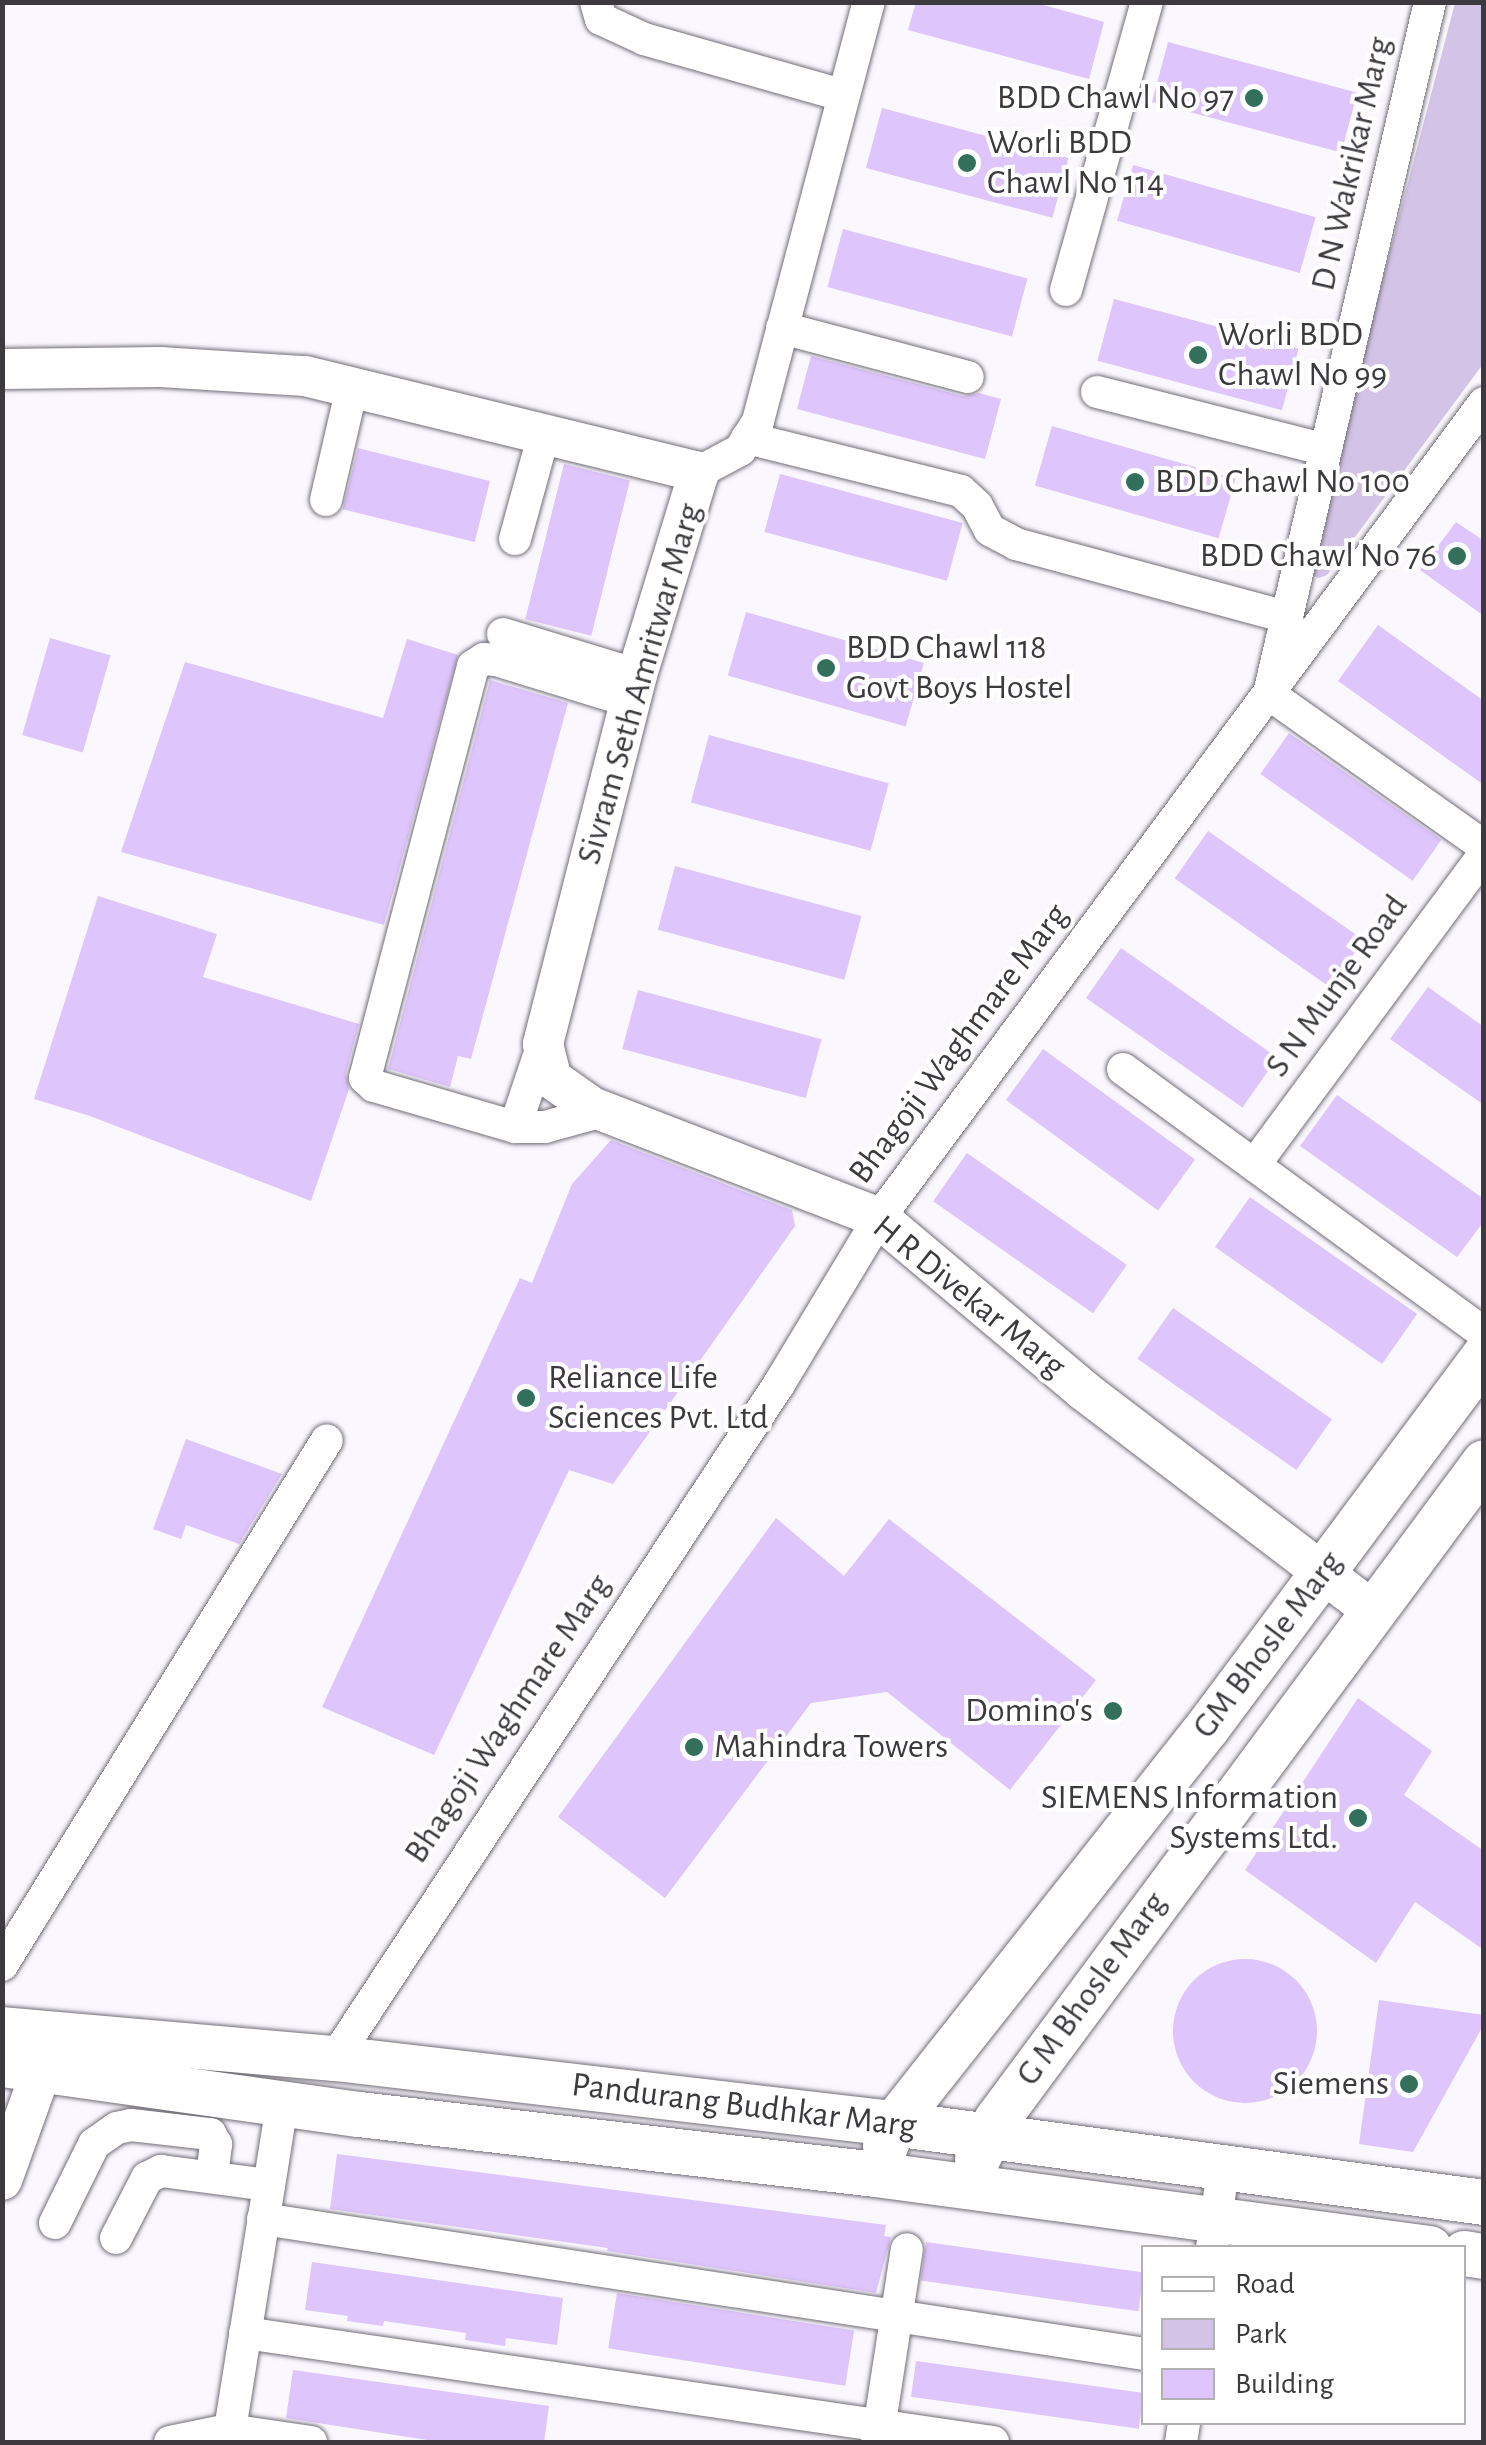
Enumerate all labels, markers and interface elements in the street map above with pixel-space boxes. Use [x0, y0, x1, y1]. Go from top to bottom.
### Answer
street label: D N Wakrikar Marg [1302, 33, 1402, 295]
place label: BDD Chawl No 97 [997, 77, 1234, 119]
marker: BDD Chawl No 97 [1243, 87, 1265, 109]
place label: Worli BDD Chawl No 114 [987, 122, 1164, 204]
marker: Worli BDD Chawl No 114 [956, 152, 978, 174]
place label: Worli BDD Chawl No 99 [1218, 314, 1387, 396]
marker: Worli BDD Chawl No 99 [1187, 344, 1209, 366]
place label: BDD Chawl No 100 [1155, 461, 1410, 503]
marker: BDD Chawl No 100 [1124, 471, 1146, 493]
street label: Sivram Seth Amritwar Marg [568, 499, 712, 869]
place label: BDD Chawl No 76 [1200, 535, 1437, 577]
marker: BDD Chawl No 76 [1446, 545, 1468, 567]
place label: BDD Chawl 118 Govt Boys Hostel [846, 627, 1072, 709]
marker: BDD Chawl 118 Govt Boys Hostel [815, 657, 837, 679]
street label: S N Munje Road [1257, 887, 1417, 1085]
street label: Bhagoji Waghmare Marg [840, 896, 1078, 1192]
street label: H R Divekar Marg [864, 1206, 1074, 1388]
place label: Reliance Life Sciences Pvt. Ltd [548, 1357, 768, 1439]
marker: Reliance Life Sciences Pvt. Ltd [513, 1385, 539, 1411]
street label: GM Bhosle Marg [1184, 1543, 1352, 1747]
street label: Bhagoji Waghmare Marg [396, 1566, 620, 1872]
place label: Domino's [965, 1690, 1093, 1732]
marker: Domino's [1102, 1700, 1124, 1722]
place label: Mahindra Towers [714, 1726, 948, 1768]
marker: Mahindra Towers [683, 1736, 705, 1758]
place label: SIEMENS Information Systems Ltd. [1041, 1777, 1338, 1859]
marker: SIEMENS Information Systems Ltd. [1347, 1807, 1369, 1829]
street label: G M Bhosle Marg [1008, 1884, 1176, 2094]
place label: Siemens [1273, 2063, 1389, 2105]
street label: Pandurang Budhkar Marg [569, 2064, 919, 2148]
marker: Siemens [1398, 2073, 1420, 2095]
legend [1141, 2245, 1466, 2425]
text: Road [1235, 2269, 1295, 2299]
text: Park [1235, 2319, 1287, 2349]
text: Building [1235, 2369, 1334, 2399]

